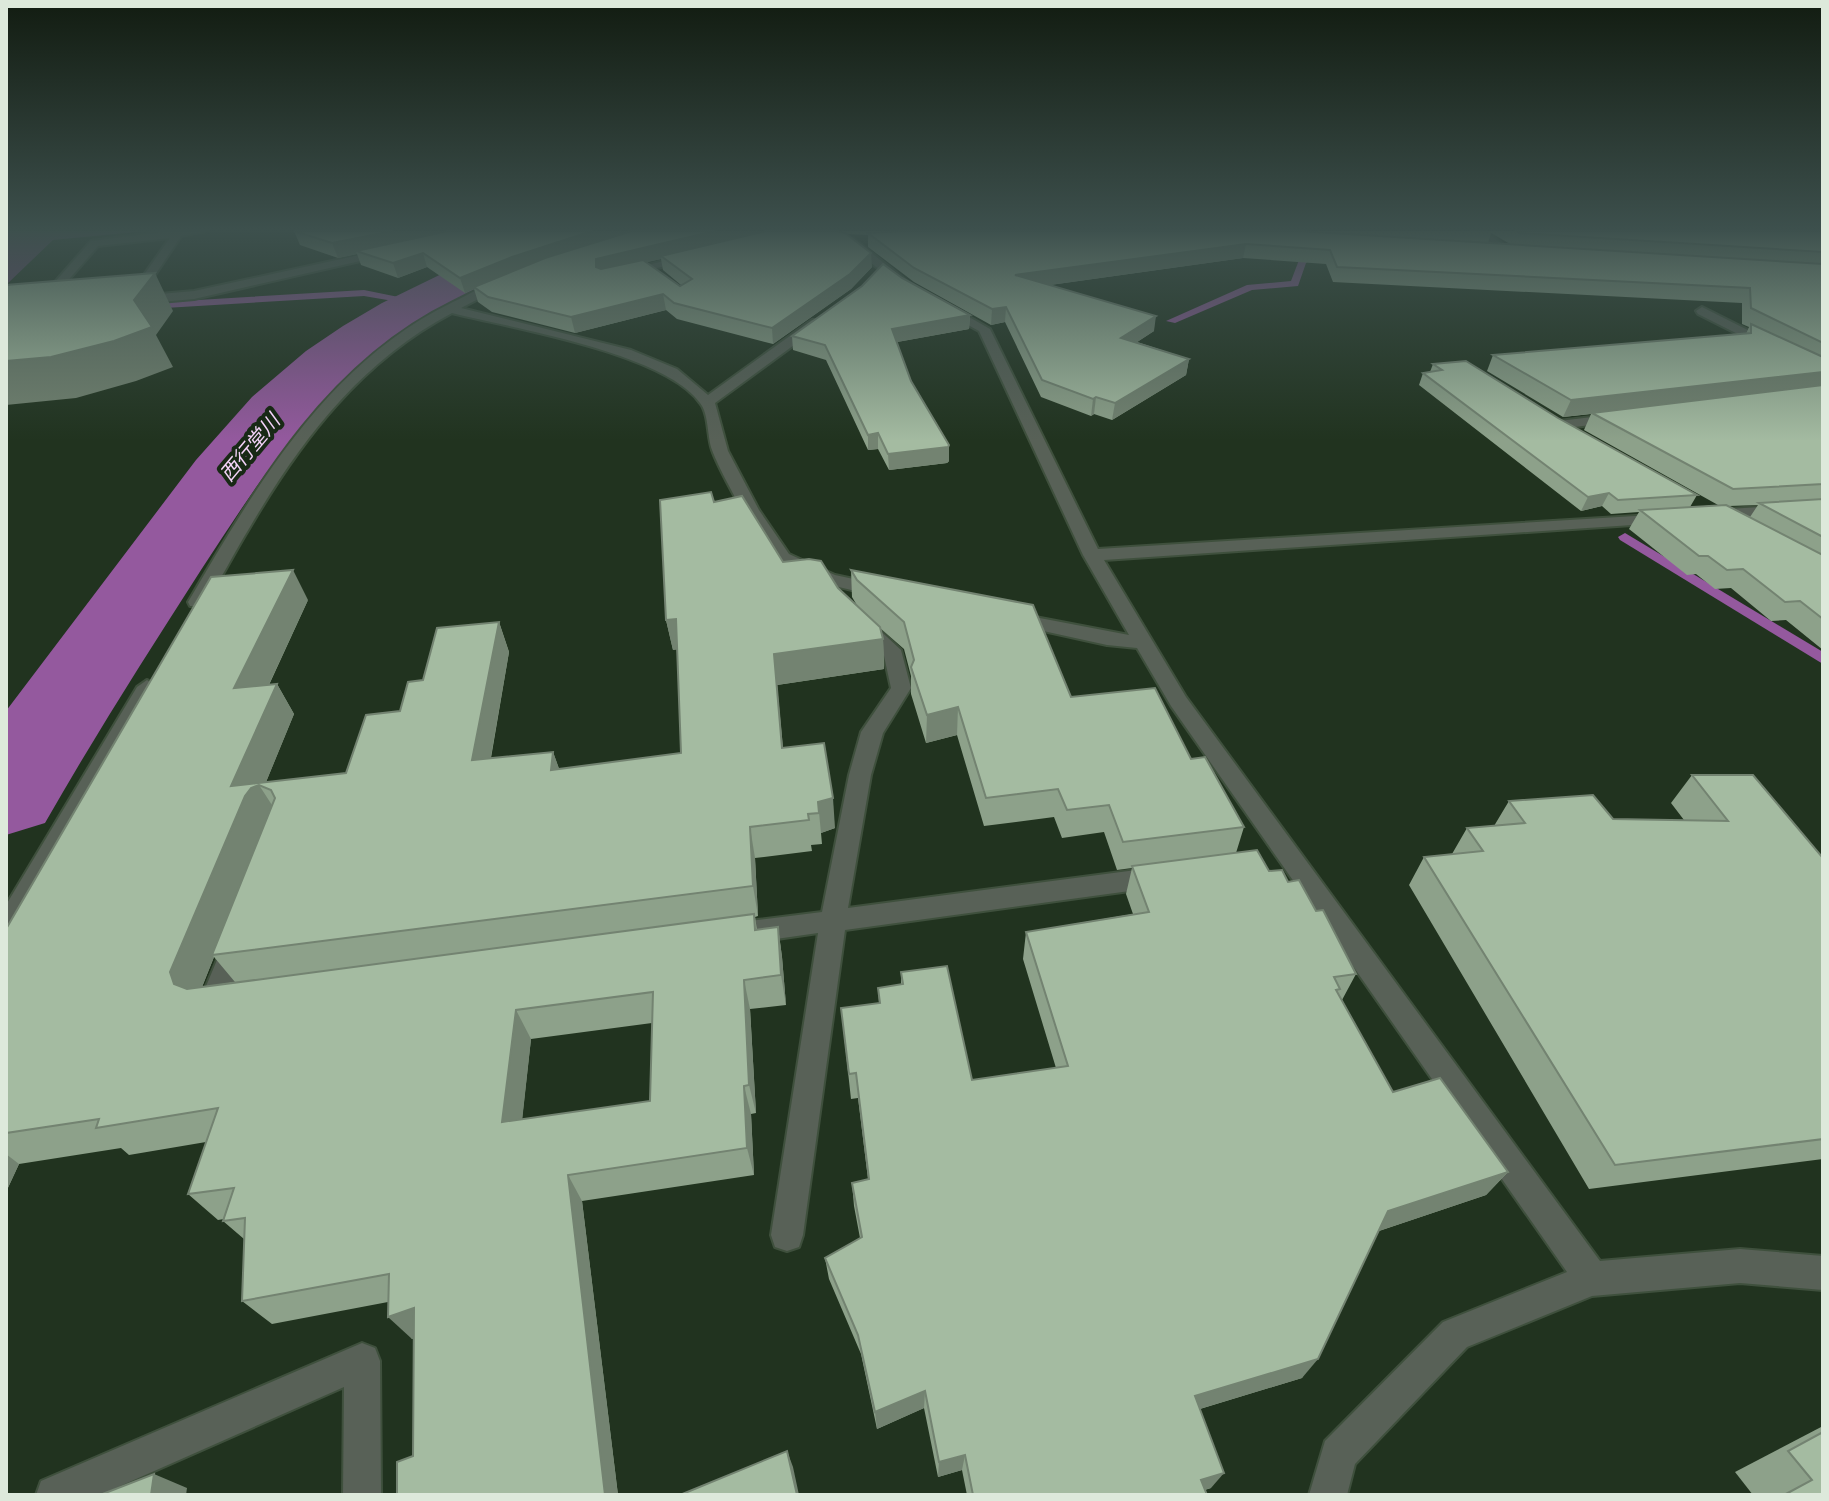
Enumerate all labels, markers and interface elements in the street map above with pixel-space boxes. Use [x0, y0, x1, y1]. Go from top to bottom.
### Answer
water label: 西行堂川 [214, 407, 285, 485]

